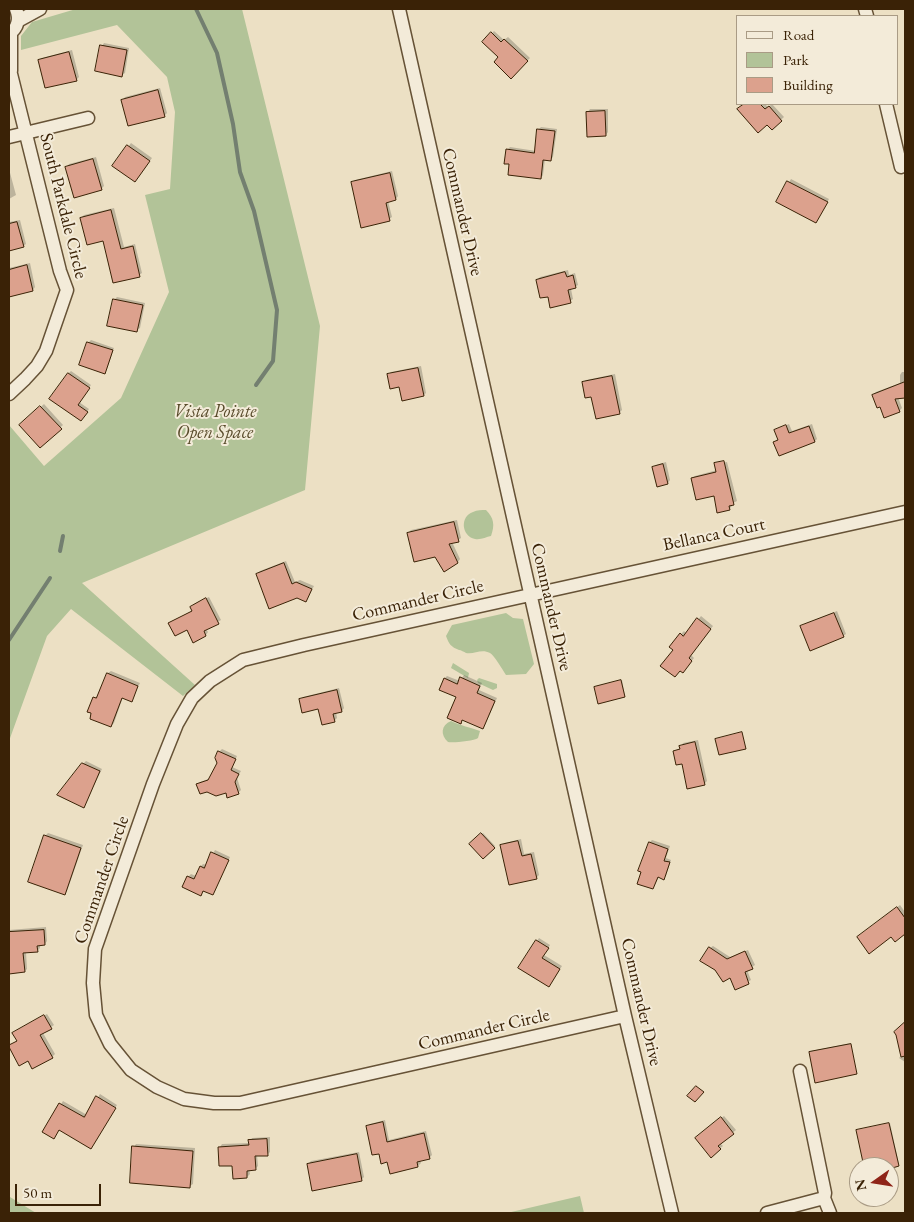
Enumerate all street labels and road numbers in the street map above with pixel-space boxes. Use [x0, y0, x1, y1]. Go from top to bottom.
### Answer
street label: South Parkdale Circle [34, 131, 92, 281]
street label: Commander Drive [437, 146, 487, 278]
street label: Bellanca Court [661, 514, 767, 556]
street label: Commander Drive [526, 541, 576, 673]
street label: Commander Circle [350, 575, 486, 627]
street label: Commander Circle [70, 813, 134, 947]
street label: Commander Drive [616, 936, 666, 1068]
street label: Commander Circle [416, 1004, 552, 1056]

